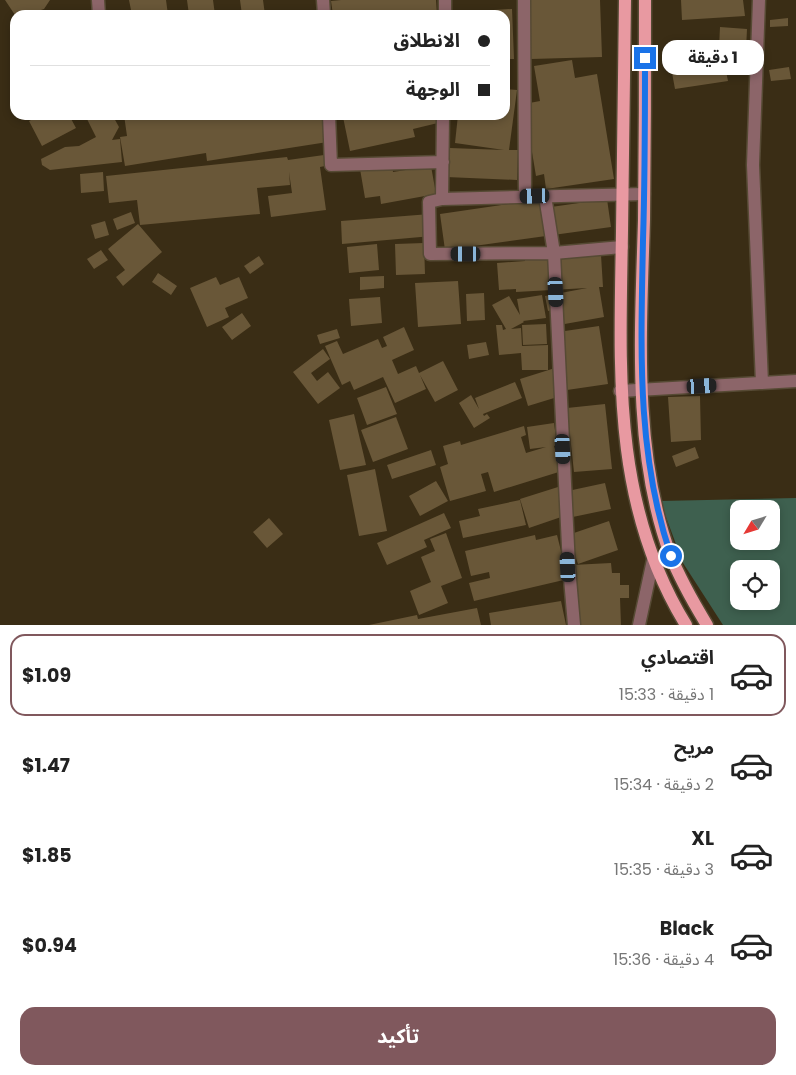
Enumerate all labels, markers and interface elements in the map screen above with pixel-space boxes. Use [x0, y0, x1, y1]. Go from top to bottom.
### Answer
text: الانطلاق [394, 27, 460, 54]
callout: 1 دقيقة [662, 40, 765, 76]
text: 1 دقيقة [688, 46, 738, 69]
route end [634, 47, 656, 69]
text: الوجهة [406, 76, 460, 103]
car [519, 188, 550, 204]
car [451, 247, 481, 262]
car [547, 277, 564, 307]
car [686, 378, 717, 394]
car [554, 434, 571, 464]
north arrow [730, 500, 780, 550]
map controls [730, 500, 780, 610]
route start [660, 545, 682, 567]
car [559, 552, 576, 582]
button: locate [730, 560, 780, 610]
text: اقتصادي [641, 644, 714, 671]
icon: car [729, 653, 774, 698]
text: $1.09 [22, 662, 71, 689]
text: 1 دقيقة · 15:33 [619, 683, 714, 706]
text: مريح [674, 734, 714, 761]
icon: car [729, 743, 774, 788]
text: $1.47 [22, 752, 70, 779]
text: 2 دقيقة · 15:34 [614, 773, 714, 796]
text: XL [691, 825, 714, 852]
icon: car [729, 833, 774, 878]
text: $1.85 [22, 842, 72, 869]
text: 3 دقيقة · 15:35 [614, 858, 714, 881]
text: Black [660, 915, 714, 942]
icon: car [729, 923, 774, 968]
text: $0.94 [22, 932, 77, 959]
text: 4 دقيقة · 15:36 [613, 948, 714, 971]
button: تأكيد [20, 1007, 776, 1065]

